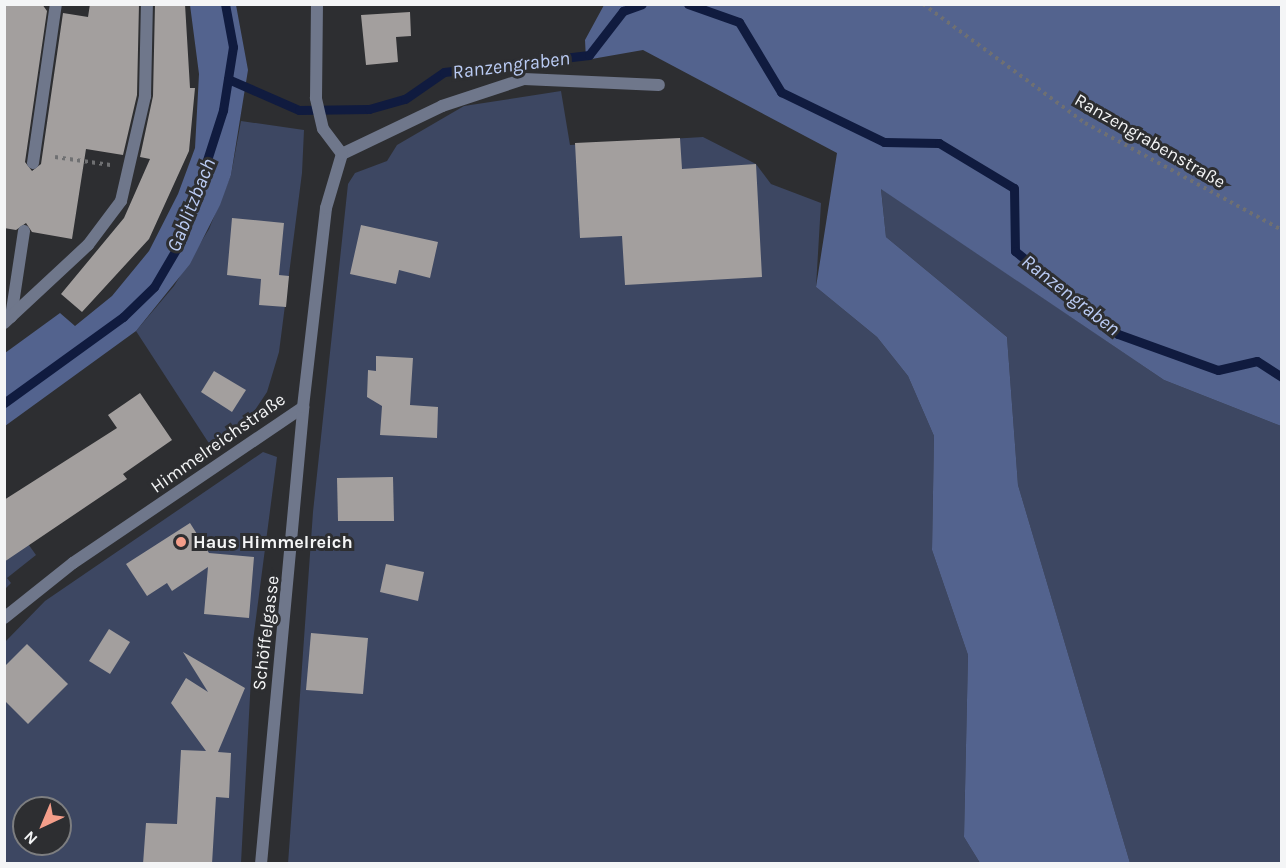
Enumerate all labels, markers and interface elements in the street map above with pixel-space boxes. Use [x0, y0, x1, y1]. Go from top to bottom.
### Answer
water label: Ranzengraben [451, 46, 571, 84]
street label: Ranzengrabenstraße [1071, 89, 1229, 193]
water label: Gablitzbach [161, 155, 221, 255]
water label: Ranzengraben [1017, 249, 1125, 341]
street label: Himmelreichstraße [146, 388, 290, 498]
place label: Haus Himmelreich [193, 531, 353, 553]
marker: Haus Himmelreich [174, 535, 188, 549]
street label: Schöffelgasse [248, 574, 284, 692]
north arrow [12, 796, 72, 856]
text: N [20, 827, 41, 849]

